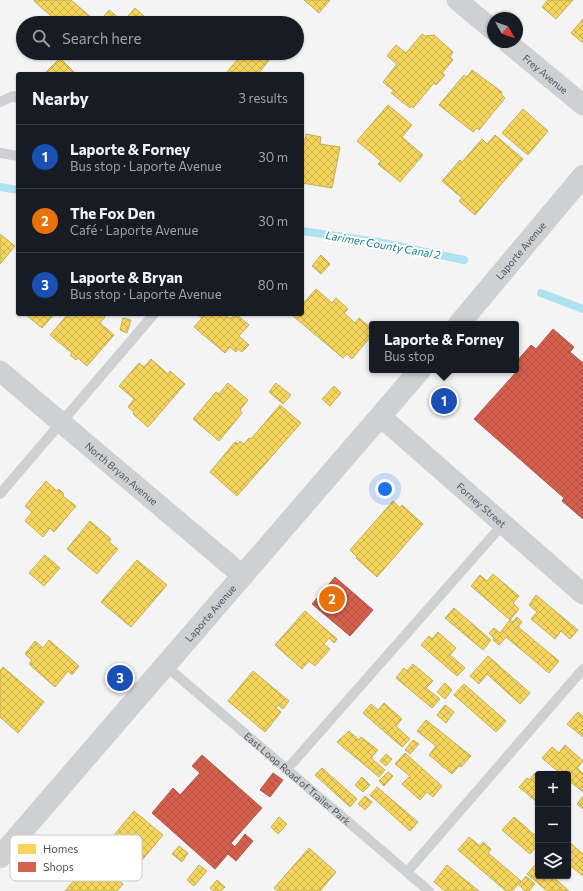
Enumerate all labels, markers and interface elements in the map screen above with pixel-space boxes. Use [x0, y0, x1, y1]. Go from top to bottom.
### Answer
north arrow [487, 12, 523, 48]
search box [16, 16, 304, 60]
icon: search [30, 27, 52, 49]
text: Search here [62, 29, 141, 47]
street label: Frey Avenue [520, 52, 571, 96]
text: Nearby [32, 88, 89, 109]
text: 3 results [239, 90, 288, 106]
text: Laporte & Forney [70, 140, 190, 158]
text: 1 [42, 149, 48, 165]
text: 30 m [258, 149, 288, 165]
text: Bus stop · Laporte Avenue [70, 158, 222, 174]
text: The Fox Den [70, 204, 155, 222]
text: 2 [41, 213, 49, 229]
text: 30 m [258, 213, 288, 229]
street label: Laporte Avenue [493, 219, 548, 282]
text: Café · Laporte Avenue [70, 222, 198, 238]
water label: Larimer County Canal 2 [325, 228, 442, 261]
text: Laporte & Bryan [70, 268, 183, 286]
text: 3 [41, 277, 49, 293]
text: 80 m [258, 277, 288, 293]
text: Bus stop · Laporte Avenue [70, 286, 222, 302]
popup [369, 321, 519, 373]
text: Laporte & Forney [384, 330, 504, 348]
text: Bus stop [384, 348, 435, 364]
pin: 1 [431, 386, 457, 416]
street label: North Bryan Avenue [83, 440, 160, 507]
your location [375, 479, 395, 499]
street label: Forney Street [454, 480, 509, 530]
street label: Laporte Avenue [182, 582, 238, 644]
pin: 2 [319, 584, 345, 614]
pin: 3 [107, 663, 133, 693]
street label: East Loop Road of Trailer Park [242, 730, 354, 828]
map controls [535, 771, 571, 879]
button: + [535, 771, 571, 807]
button: − [535, 807, 571, 843]
legend [10, 835, 142, 881]
text: Homes [43, 842, 78, 855]
button: layers [535, 843, 571, 879]
text: Shops [43, 860, 74, 873]

